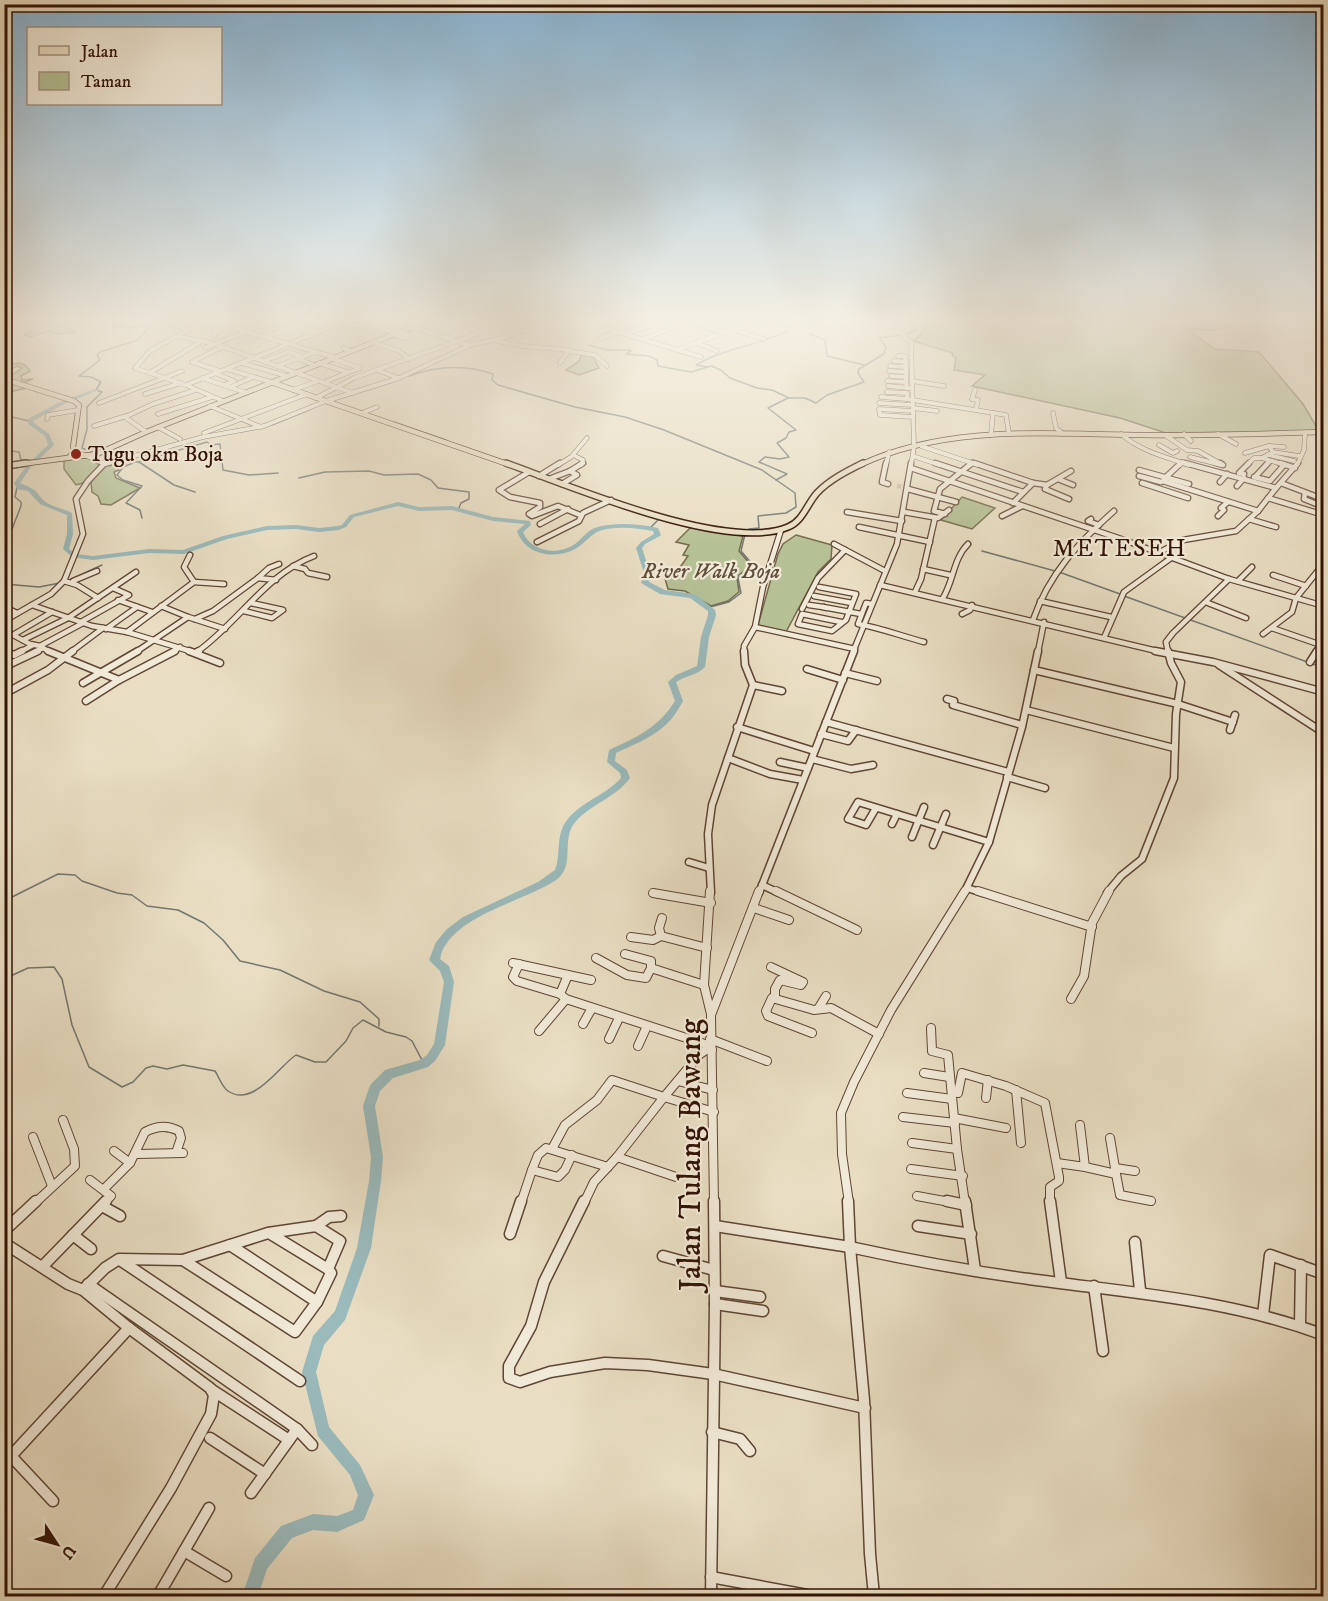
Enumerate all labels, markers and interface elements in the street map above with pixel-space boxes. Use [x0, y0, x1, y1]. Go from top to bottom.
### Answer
legend [27, 27, 222, 105]
text: Jalan [79, 41, 119, 63]
text: Taman [81, 71, 132, 93]
place label: Tugu 0km Boja [88, 441, 224, 468]
marker: Tugu 0km Boja [69, 447, 83, 461]
district label: METESEH [1053, 534, 1187, 564]
park label: River Walk Boja [641, 558, 780, 585]
street label: Jalan Tulang Bawang [671, 1018, 711, 1294]
north arrow [27, 1514, 87, 1574]
text: U [56, 1541, 80, 1564]

